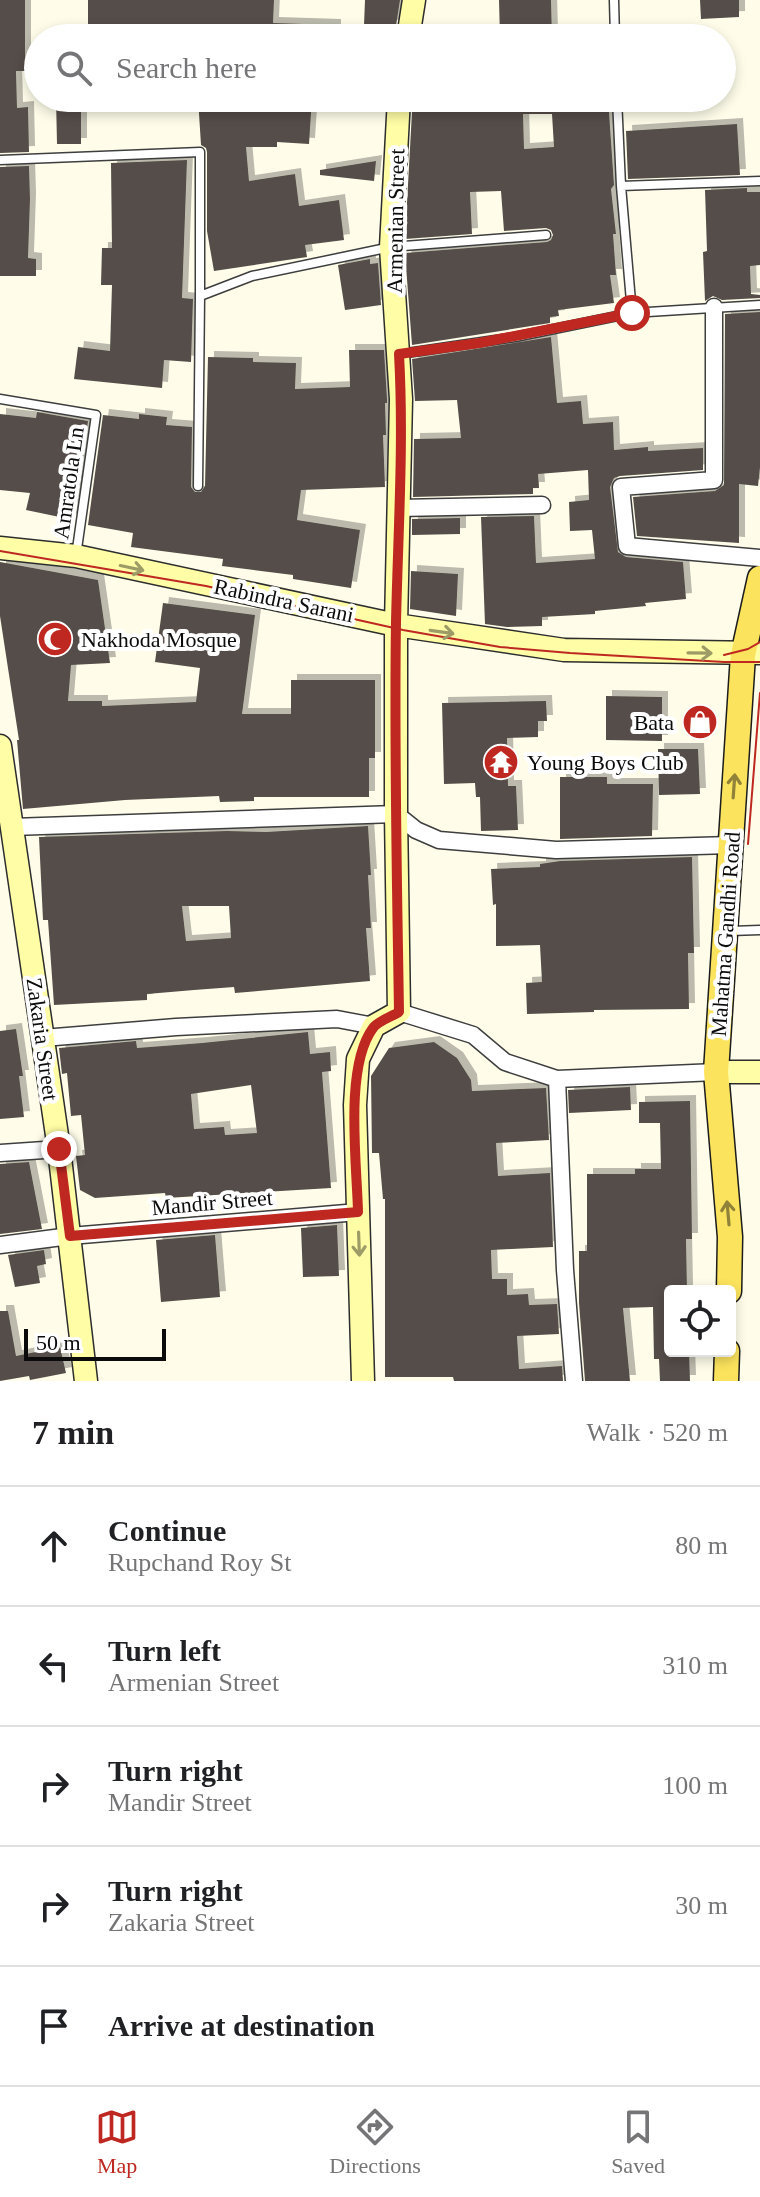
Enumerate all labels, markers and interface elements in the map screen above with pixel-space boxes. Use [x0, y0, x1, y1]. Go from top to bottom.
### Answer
search box [24, 24, 736, 112]
icon: search [52, 46, 96, 90]
text: Search here [116, 51, 257, 84]
street label: Armenian Street [382, 148, 409, 294]
route start [614, 295, 650, 331]
street label: Amratola Ln [48, 425, 89, 541]
one-way arrow [119, 561, 145, 576]
street label: Rabindra Sarani [212, 573, 356, 628]
mosque icon: Nakhoda Mosque [36, 620, 74, 658]
one-way arrow [429, 625, 454, 640]
place label: Nakhoda Mosque [81, 627, 237, 652]
one-way arrow [686, 645, 713, 661]
shop icon: Bata [681, 703, 719, 741]
place label: Bata [634, 710, 674, 735]
temple icon: Young Boys Club [482, 743, 520, 781]
place label: Young Boys Club [527, 750, 684, 775]
one-way arrow [727, 773, 742, 800]
street label: Mahatma Gandhi Road [706, 831, 745, 1037]
street label: Zakaria Street [21, 976, 64, 1102]
route end [41, 1131, 77, 1167]
street label: Mandir Street [150, 1185, 274, 1220]
one-way arrow [721, 1200, 736, 1227]
one-way arrow [351, 1230, 367, 1257]
map controls [664, 1285, 736, 1357]
button: locate [664, 1285, 736, 1357]
scale bar [24, 1325, 166, 1361]
text: 50 m [36, 1330, 81, 1355]
text: 7 min [32, 1414, 114, 1451]
text: Walk · 520 m [586, 1418, 728, 1447]
text: Continue [108, 1514, 226, 1547]
icon: ahead [32, 1524, 76, 1568]
text: 80 m [675, 1531, 728, 1560]
text: Rupchand Roy St [108, 1548, 291, 1577]
text: Turn left [108, 1634, 221, 1667]
icon: left [32, 1644, 76, 1688]
text: 310 m [662, 1651, 728, 1680]
text: Armenian Street [108, 1668, 279, 1697]
text: Turn right [108, 1754, 243, 1787]
icon: right [32, 1764, 76, 1808]
text: 100 m [662, 1771, 728, 1800]
text: Mandir Street [108, 1788, 252, 1817]
text: Turn right [108, 1874, 243, 1907]
icon: right [32, 1884, 76, 1928]
text: 30 m [675, 1891, 728, 1920]
text: Zakaria Street [108, 1908, 255, 1937]
icon: arrive [32, 2004, 76, 2048]
text: Arrive at destination [108, 2009, 375, 2042]
tab: Map [95, 2105, 139, 2179]
tab: Directions [329, 2105, 421, 2179]
tab: Saved [611, 2105, 665, 2179]

